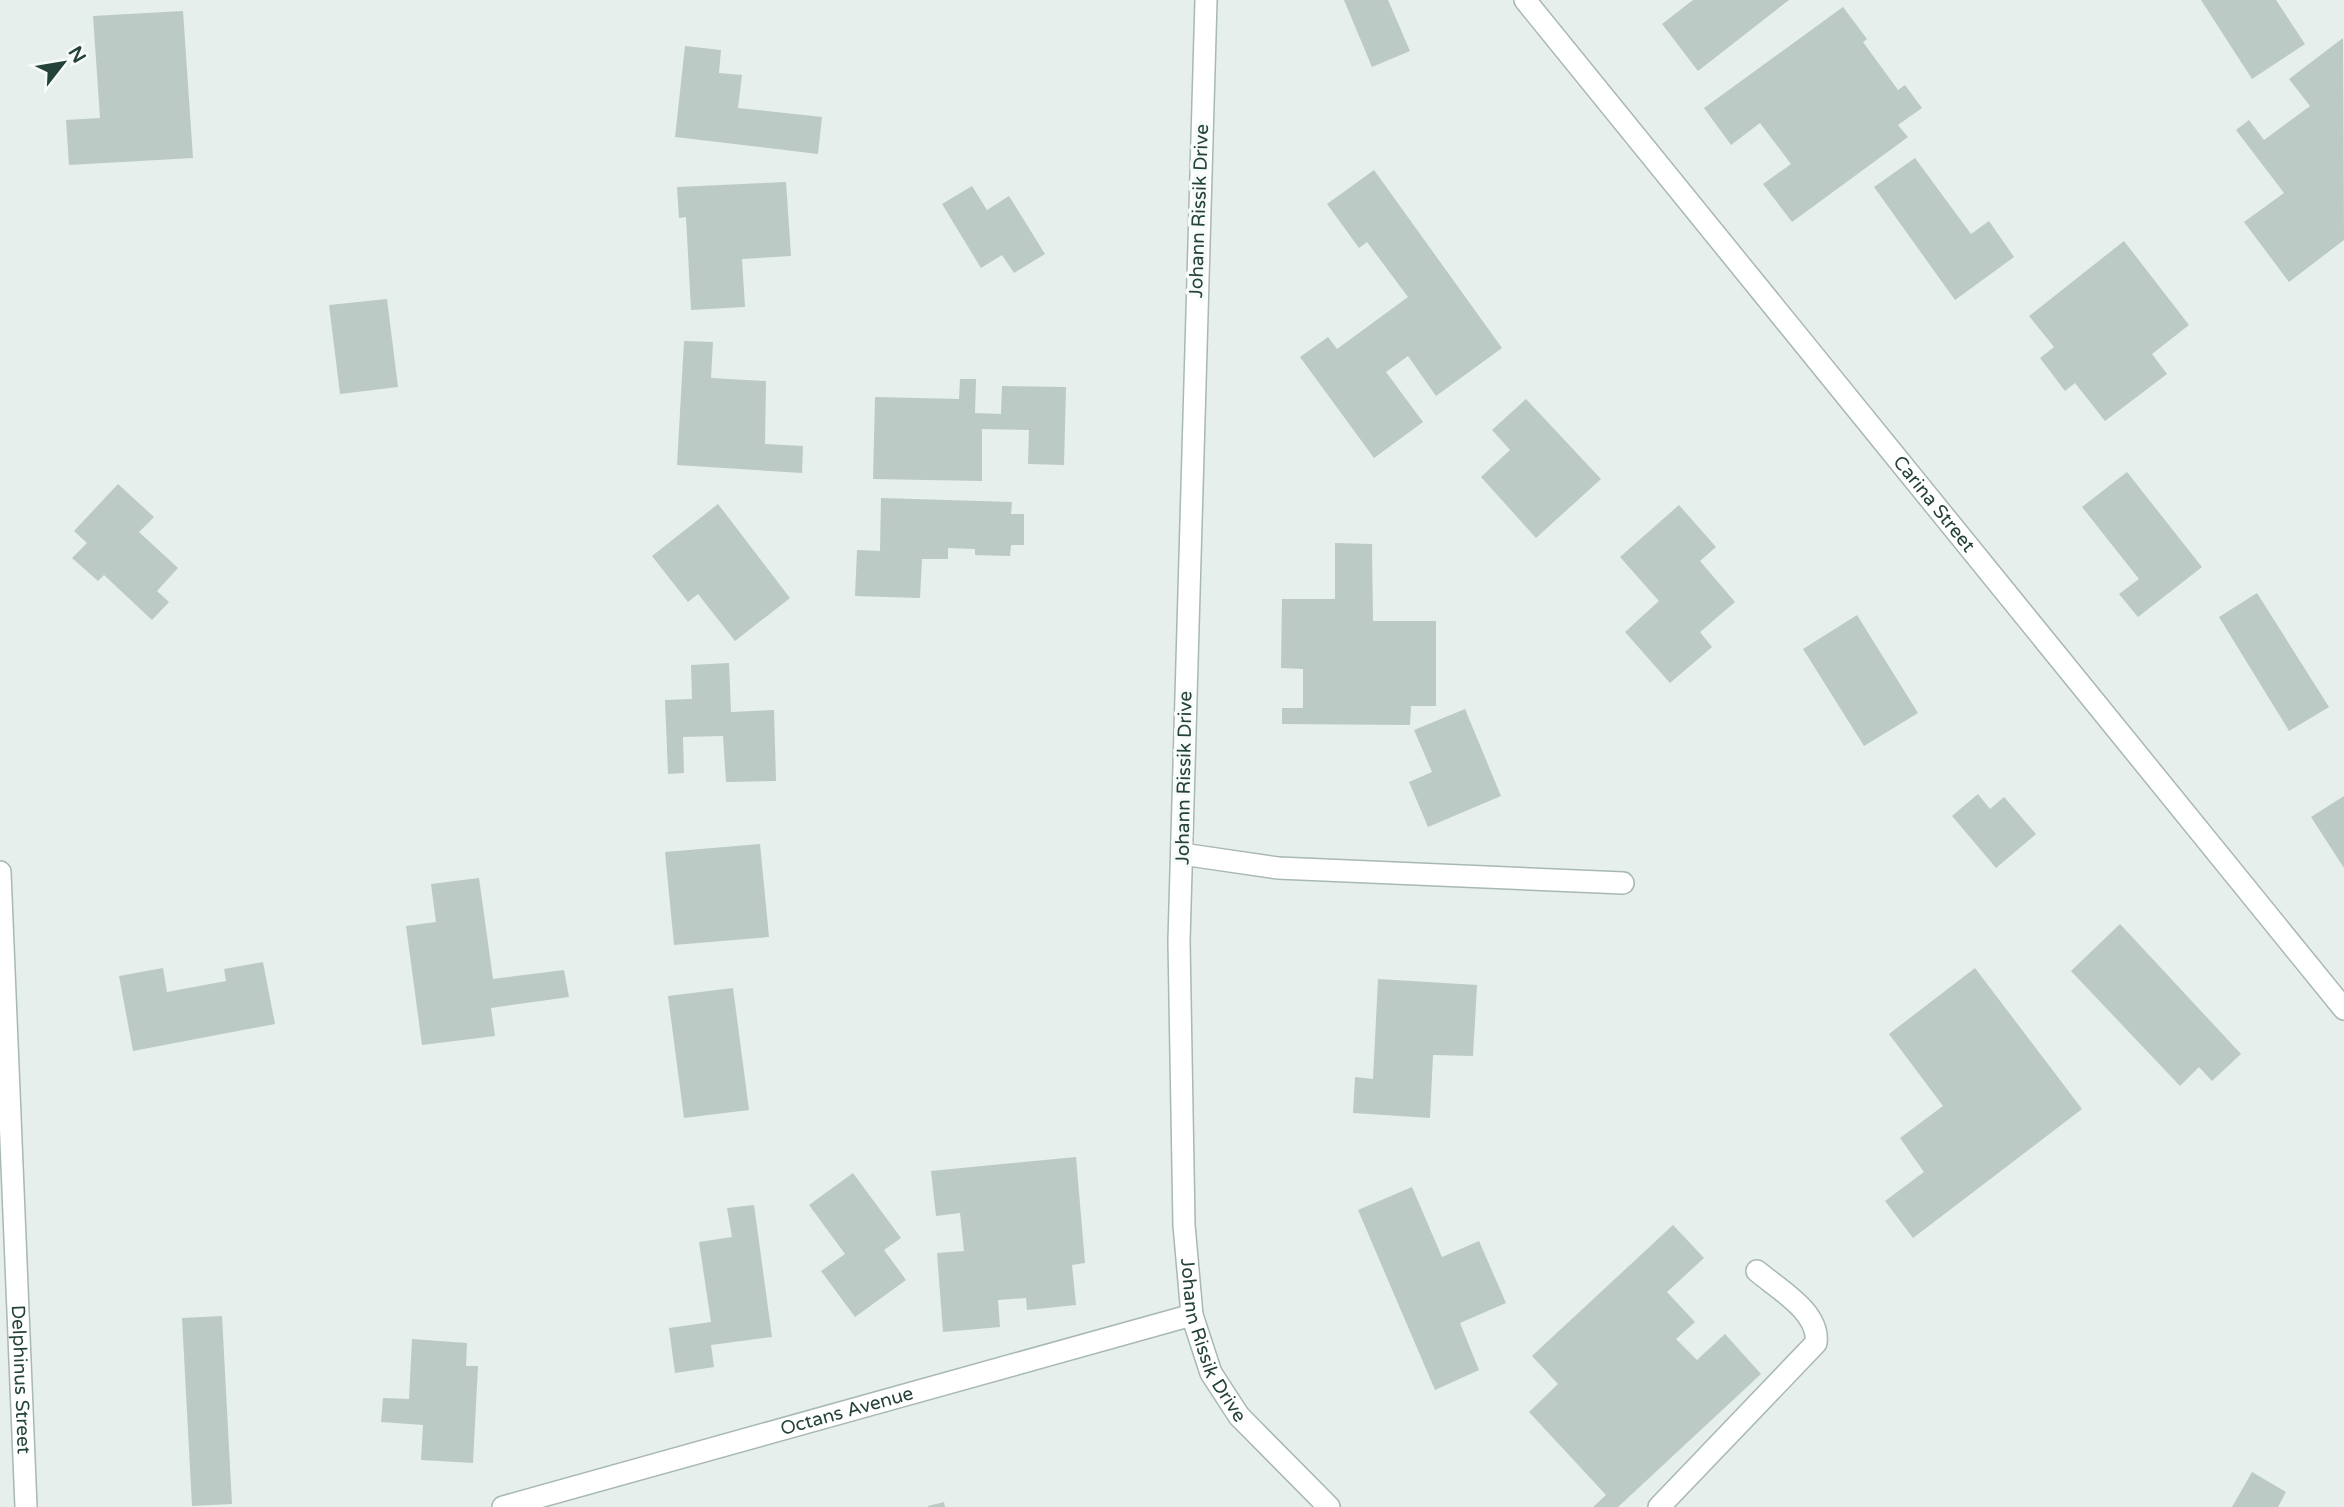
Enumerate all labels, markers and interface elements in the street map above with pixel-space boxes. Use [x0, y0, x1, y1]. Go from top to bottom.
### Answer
north arrow [28, 28, 98, 98]
text: N [63, 43, 90, 67]
street label: Johann Rissik Drive [1185, 124, 1213, 298]
street label: Carina Street [1888, 451, 1980, 556]
street label: Johann Rissik Drive [1171, 691, 1197, 865]
street label: Johann Rissik Drive [1176, 1257, 1251, 1426]
street label: Delphinus Street [7, 1305, 35, 1455]
street label: Octans Avenue [778, 1382, 916, 1440]

